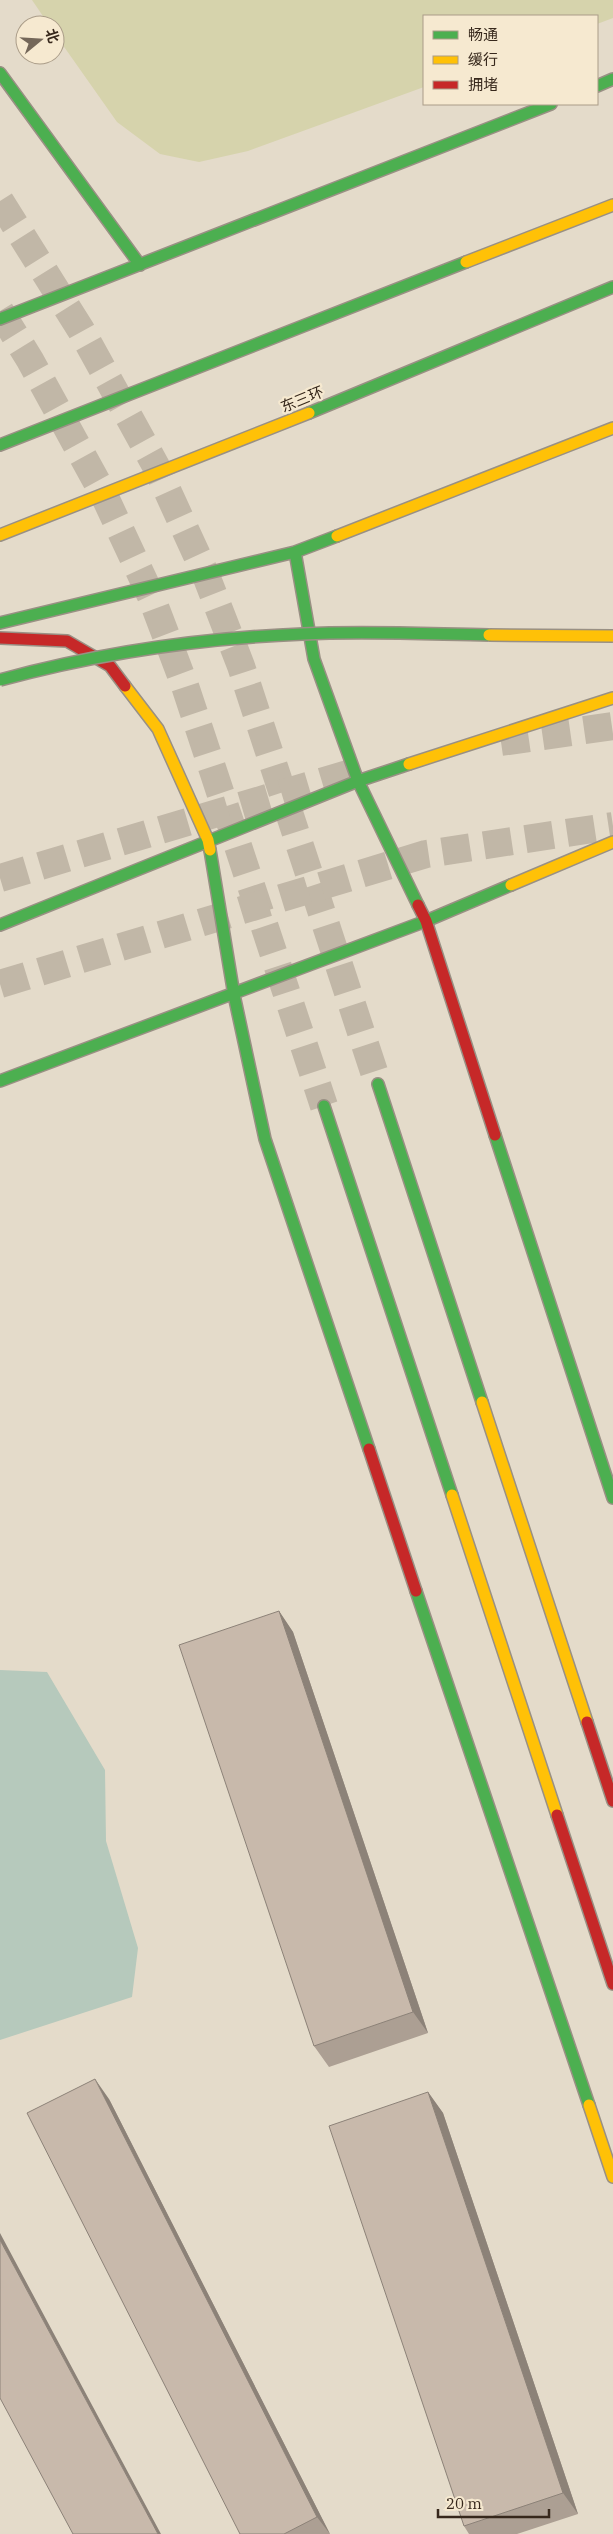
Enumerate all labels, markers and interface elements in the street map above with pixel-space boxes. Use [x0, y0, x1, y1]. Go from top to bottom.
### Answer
north arrow [15, 15, 65, 65]
legend [423, 15, 598, 105]
text: 畅通 [468, 25, 498, 44]
text: 北 [42, 27, 63, 45]
text: 缓行 [468, 50, 498, 69]
text: 拥堵 [468, 75, 498, 94]
street label: 东三环 [278, 382, 326, 416]
scale bar [438, 2486, 549, 2518]
text: 20 m [446, 2494, 482, 2513]

